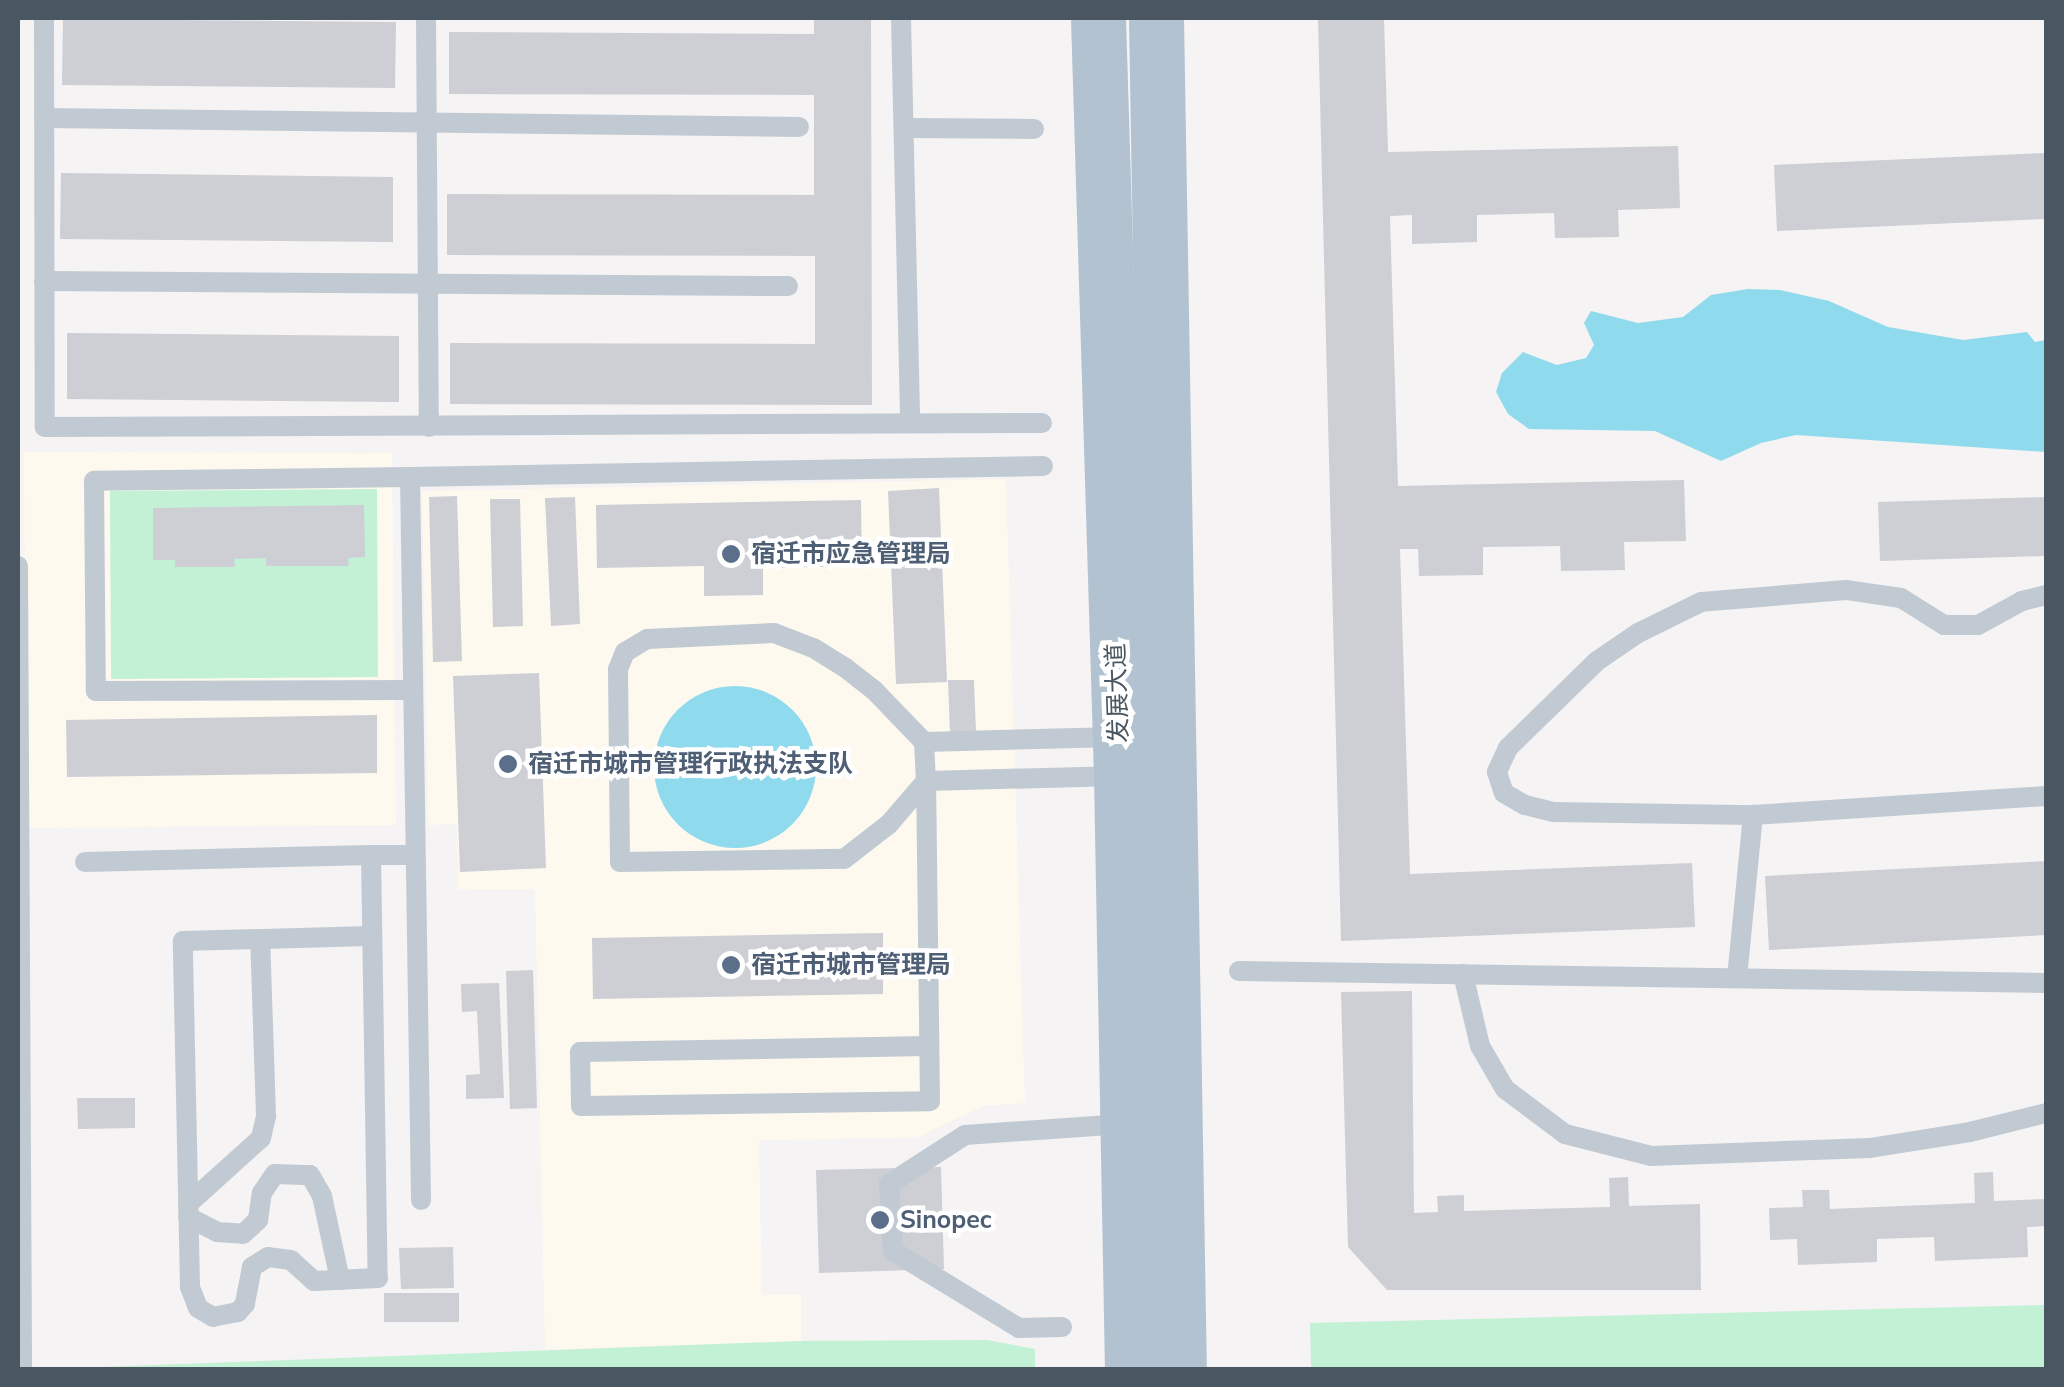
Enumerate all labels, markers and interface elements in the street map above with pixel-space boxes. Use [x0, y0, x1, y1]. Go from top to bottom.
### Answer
place label: 宿迁市应急管理局 [751, 539, 951, 569]
marker: 宿迁市应急管理局 [720, 543, 742, 565]
street label: 发展大道 [1101, 643, 1135, 743]
place label: 宿迁市城市管理行政执法支队 [528, 749, 853, 779]
marker: 宿迁市城市管理行政执法支队 [497, 753, 519, 775]
place label: 宿迁市城市管理局 [751, 950, 951, 980]
marker: 宿迁市城市管理局 [720, 954, 742, 976]
place label: Sinopec [900, 1205, 992, 1235]
marker: Sinopec [869, 1209, 891, 1231]

